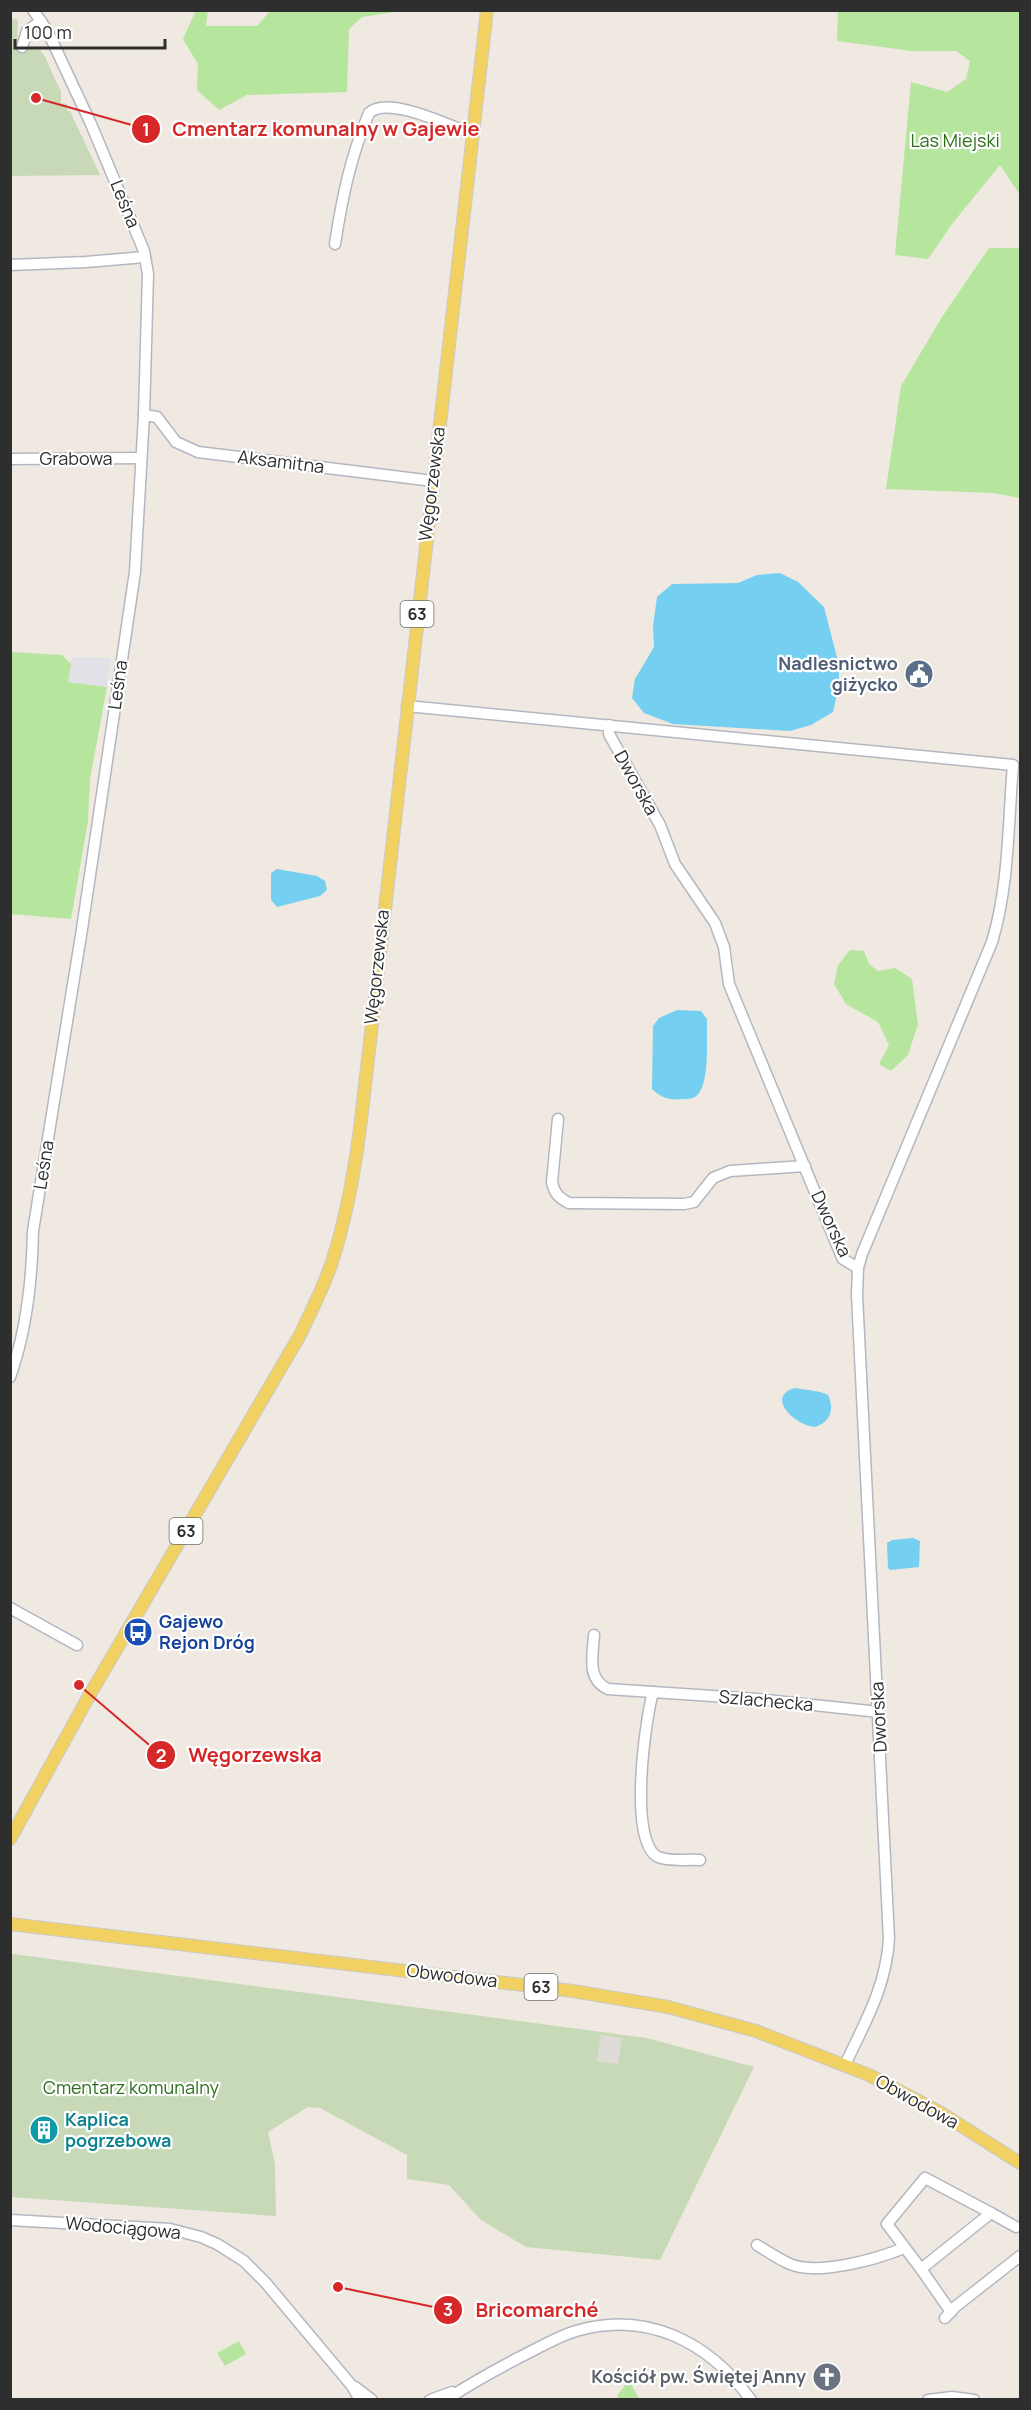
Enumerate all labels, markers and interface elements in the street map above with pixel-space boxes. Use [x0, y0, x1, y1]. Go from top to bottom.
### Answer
scale bar [15, 12, 165, 50]
text: 100 m [24, 20, 72, 44]
callout: Cmentarz komunalny w Gajewie [131, 110, 492, 148]
text: Cmentarz komunalny w Gajewie [172, 115, 480, 142]
text: 1 [142, 117, 150, 141]
park label: Las Miejski [910, 128, 1000, 152]
street label: Leśna [105, 176, 146, 231]
street label: Węgorzewska [412, 425, 450, 542]
street label: Aksamitna [236, 444, 326, 478]
street label: Grabowa [39, 446, 113, 470]
road number: 63 [400, 601, 434, 627]
place label: Nadlesnictwo giżycko [778, 651, 898, 696]
public building icon: Nadlesnictwo giżycko [903, 658, 935, 690]
street label: Leśna [102, 659, 132, 711]
street label: Dworska [609, 746, 665, 819]
street label: Węgorzewska [358, 908, 394, 1025]
street label: Leśna [27, 1138, 59, 1191]
street label: Dworska [806, 1186, 858, 1261]
road number: 63 [170, 1518, 202, 1544]
place label: Gajewo Rejon Dróg [159, 1609, 255, 1654]
bus stop icon: Gajewo Rejon Dróg [122, 1616, 154, 1648]
street label: Dworska [864, 1681, 892, 1753]
street label: Szlachecka [718, 1684, 814, 1716]
callout: Węgorzewska [146, 1736, 334, 1774]
text: Węgorzewska [188, 1741, 322, 1768]
text: 2 [156, 1743, 166, 1767]
street label: Obwodowa [405, 1958, 499, 1993]
road number: 63 [524, 1974, 558, 2000]
street label: Obwodowa [872, 2068, 963, 2134]
park label: Cmentarz komunalny [43, 2075, 219, 2099]
place label: Kaplica pogrzebowa [65, 2107, 171, 2152]
building icon: Kaplica pogrzebowa [28, 2114, 60, 2146]
street label: Wodociągowa [64, 2210, 182, 2244]
callout: Bricomarché [433, 2291, 611, 2329]
text: Bricomarché [475, 2296, 599, 2323]
text: 3 [443, 2297, 453, 2321]
church icon: Kościół pw. Świętej Anny [811, 2361, 843, 2393]
place label: Kościół pw. Świętej Anny [591, 2364, 806, 2388]

